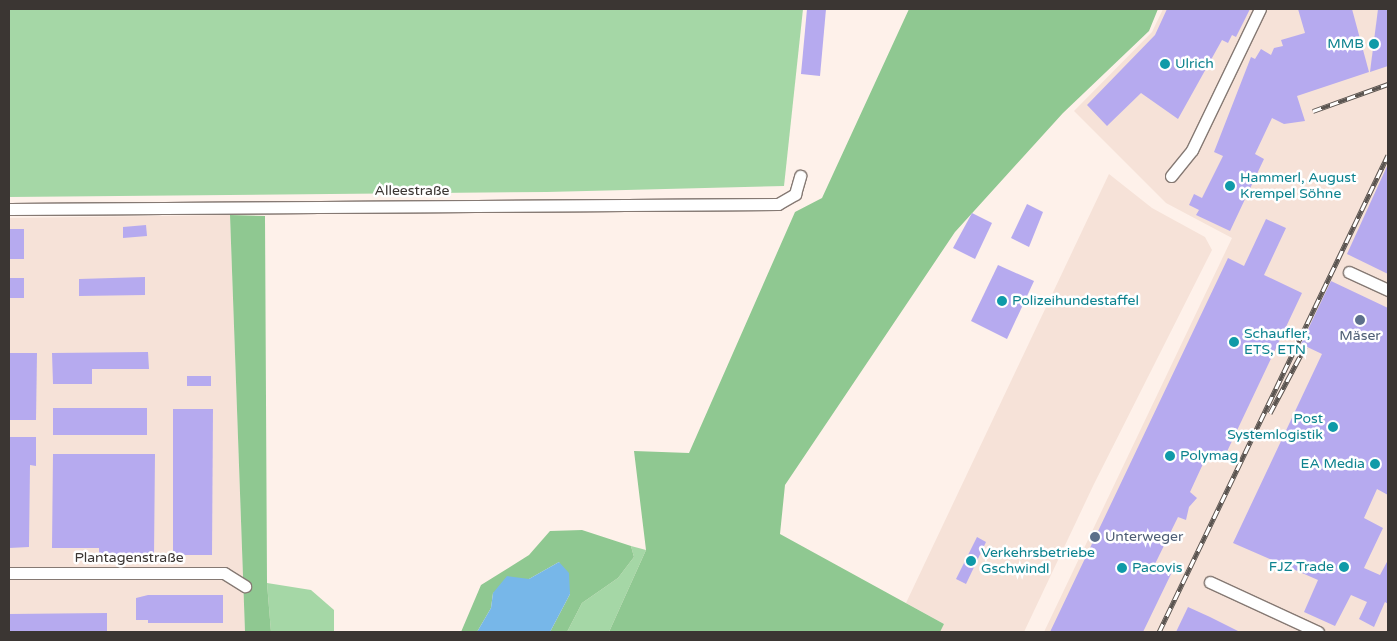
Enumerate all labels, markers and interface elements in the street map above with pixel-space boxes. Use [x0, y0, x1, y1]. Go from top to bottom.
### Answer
place label: MMB [1327, 36, 1364, 52]
marker: MMB [1368, 38, 1380, 50]
place label: Ulrich [1175, 56, 1214, 72]
marker: Ulrich [1159, 58, 1171, 70]
place label: Hammerl, August Krempel Söhne [1240, 170, 1356, 202]
marker: Hammerl, August Krempel Söhne [1224, 180, 1236, 192]
street label: Alleestraße [375, 183, 449, 199]
place label: Polizeihundestaffel [1012, 293, 1139, 309]
marker: Polizeihundestaffel [996, 295, 1008, 307]
marker: Mäser [1354, 314, 1366, 326]
place label: Schaufler, ETS, ETN [1244, 326, 1310, 358]
place label: Mäser [1339, 328, 1381, 344]
marker: Schaufler, ETS, ETN [1228, 336, 1240, 348]
place label: Post Systemlogistik [1227, 411, 1323, 444]
marker: Post Systemlogistik [1327, 421, 1339, 433]
place label: Polymag [1180, 448, 1238, 464]
marker: Polymag [1164, 450, 1176, 462]
place label: EA Media [1301, 456, 1365, 472]
marker: EA Media [1369, 458, 1381, 470]
place label: Unterweger [1105, 529, 1183, 545]
marker: Unterweger [1089, 531, 1101, 543]
place label: Verkehrsbetriebe Gschwindl [981, 545, 1095, 578]
street label: Plantagenstraße [74, 550, 184, 566]
marker: Verkehrsbetriebe Gschwindl [965, 555, 977, 567]
place label: FJZ Trade [1269, 559, 1334, 575]
place label: Pacovis [1132, 560, 1182, 576]
marker: FJZ Trade [1338, 561, 1350, 573]
marker: Pacovis [1116, 562, 1128, 574]

